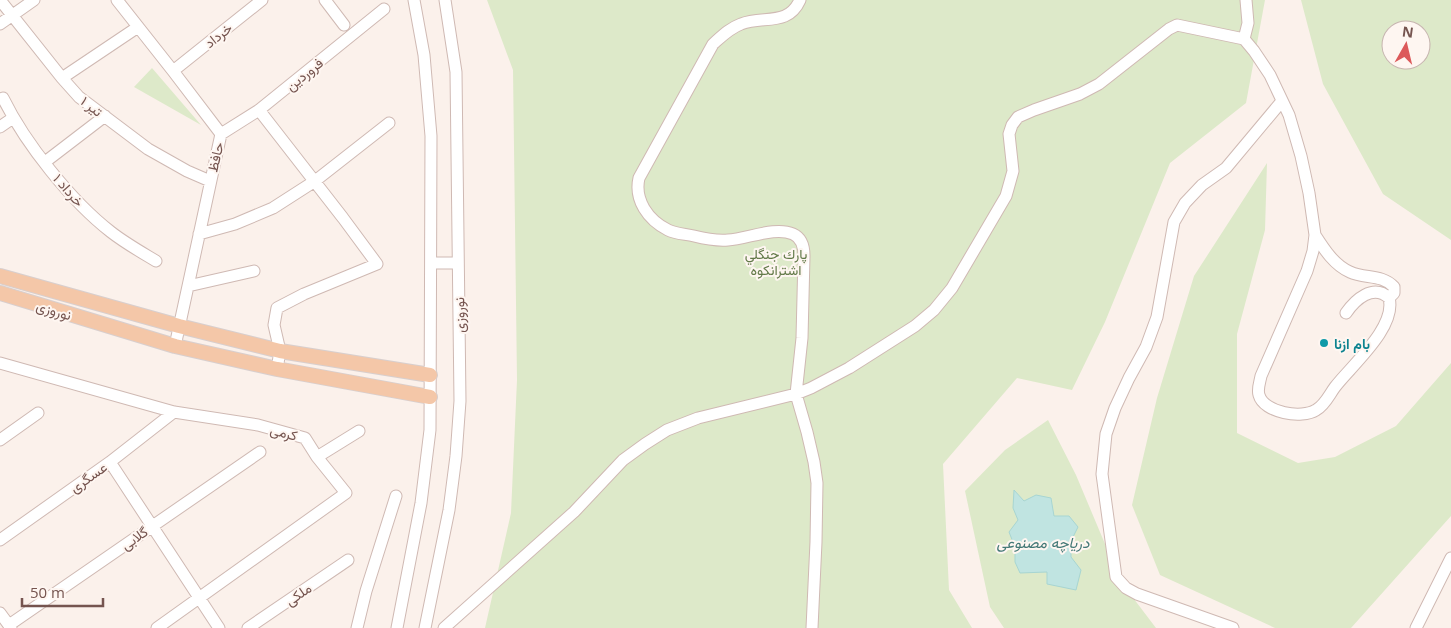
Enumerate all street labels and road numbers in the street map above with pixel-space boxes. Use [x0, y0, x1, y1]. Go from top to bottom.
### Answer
street label: خرداد [200, 18, 236, 52]
street label: فروردین [281, 53, 327, 95]
street label: تیر ۱ [77, 91, 107, 121]
street label: حافظ [202, 140, 228, 174]
street label: خرداد ۱ [49, 169, 89, 211]
street label: نوروزی [34, 296, 74, 324]
street label: نوروزی [449, 297, 469, 333]
street label: کرمی [268, 419, 300, 445]
street label: عسگری [66, 457, 110, 497]
street label: گلابی [117, 522, 151, 554]
street label: ملکی [281, 578, 315, 610]

